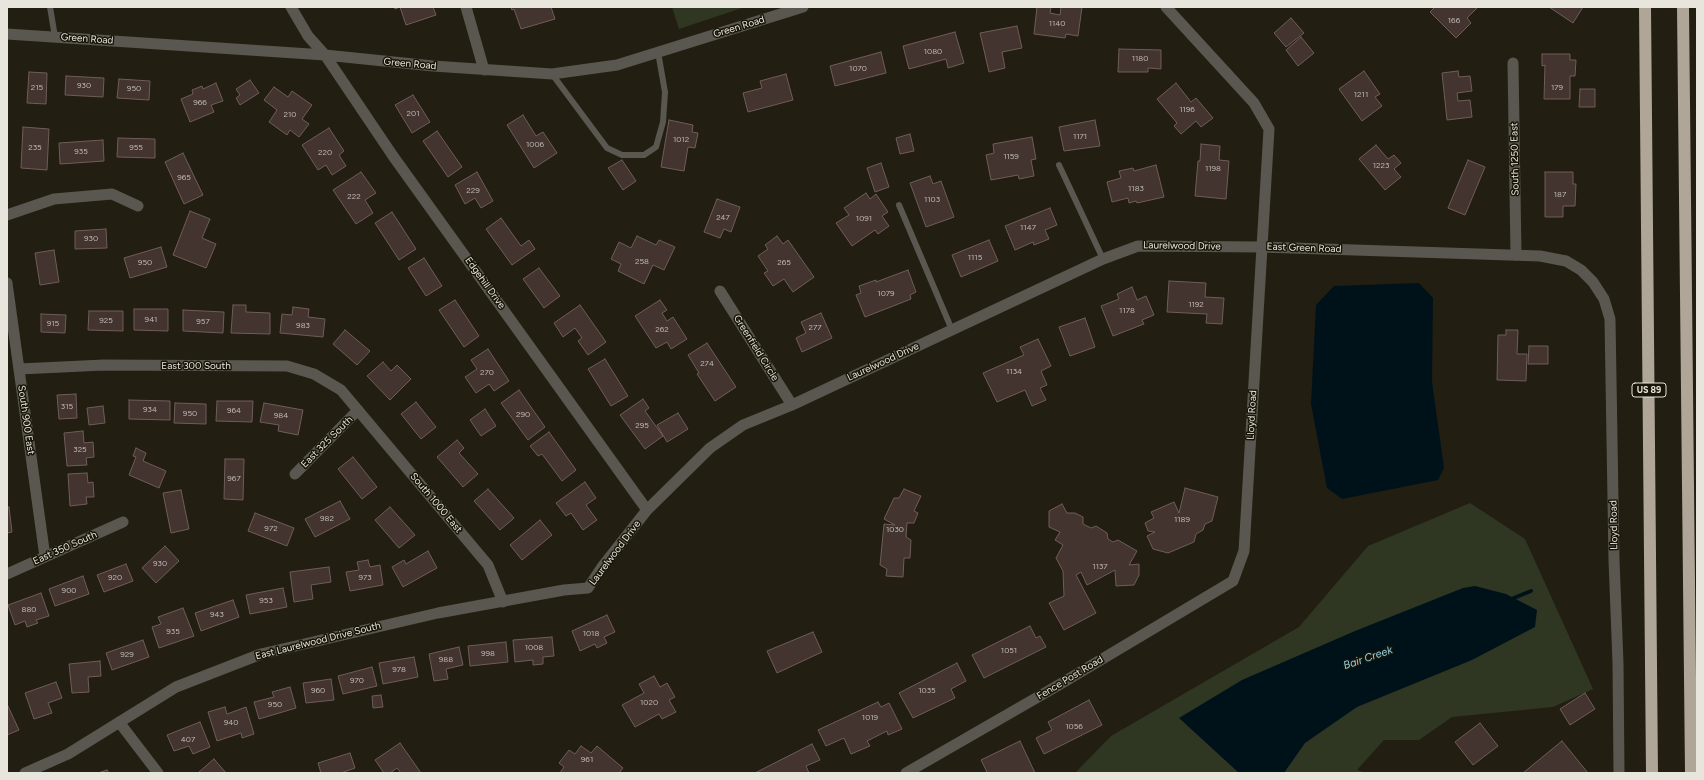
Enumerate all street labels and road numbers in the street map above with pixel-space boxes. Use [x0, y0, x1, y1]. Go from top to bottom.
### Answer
street label: Green Road [712, 14, 766, 40]
street label: Green Road [60, 31, 114, 47]
street label: Green Road [383, 56, 437, 72]
street label: South 1250 East [1508, 122, 1522, 196]
street label: Laurelwood Drive [1143, 239, 1221, 253]
street label: East Green Road [1266, 241, 1342, 255]
street label: Edgehill Drive [462, 255, 508, 311]
street label: Greenfield Circle [731, 313, 781, 383]
street label: Laurelwood Drive [845, 340, 921, 384]
street label: East 300 South [161, 360, 231, 372]
road number: US 89 [1632, 383, 1666, 397]
street label: South 900 East [15, 385, 37, 455]
street label: Lloyd Road [1245, 390, 1259, 440]
street label: East 325 South [299, 414, 355, 470]
street label: South 1000 East [407, 471, 465, 535]
street label: Lloyd Road [1608, 500, 1620, 550]
street label: Laurelwood Drive [587, 518, 643, 588]
street label: East 350 South [31, 529, 99, 567]
street label: East Laurelwood Drive South [254, 620, 382, 662]
street label: Fence Post Road [1035, 653, 1105, 703]

